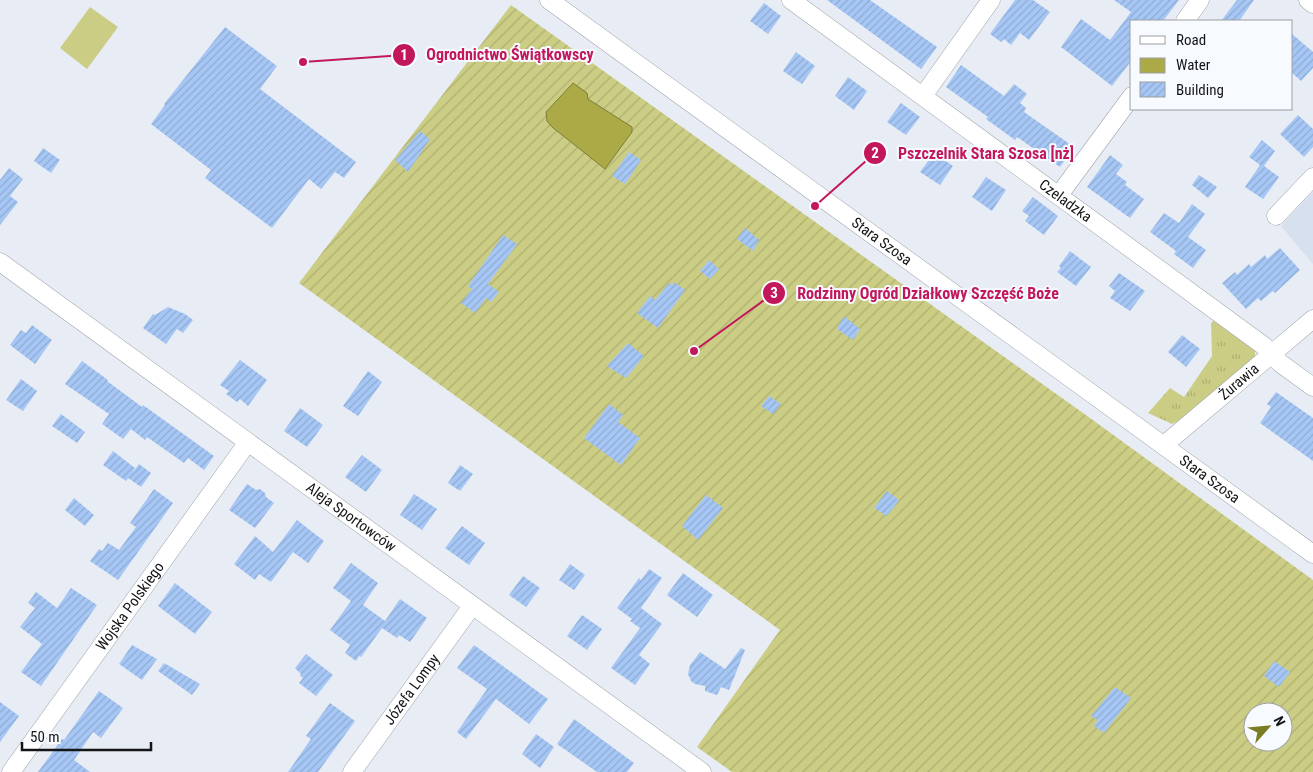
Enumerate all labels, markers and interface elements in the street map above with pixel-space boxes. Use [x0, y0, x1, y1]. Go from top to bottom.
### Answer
legend [1130, 20, 1293, 110]
text: Road [1176, 31, 1206, 49]
callout: Ogrodnictwo Świątkowscy [392, 39, 604, 70]
text: Ogrodnictwo Świątkowscy [426, 45, 594, 64]
text: 1 [400, 46, 408, 64]
text: Water [1176, 56, 1211, 74]
text: Building [1176, 81, 1224, 99]
callout: Pszczelnik Stara Szosa [nż] [863, 138, 1084, 169]
text: 2 [871, 144, 879, 162]
text: Pszczelnik Stara Szosa [nż] [898, 144, 1074, 163]
street label: Czeladzka [1036, 176, 1095, 226]
street label: Stara Szosa [848, 213, 915, 269]
callout: Rodzinny Ogród Działkowy Szczęść Boże [762, 278, 1068, 309]
text: 3 [770, 284, 778, 302]
text: Rodzinny Ogród Działkowy Szczęść Boże [797, 284, 1059, 303]
street label: Żurawia [1215, 360, 1263, 404]
street label: Stara Szosa [1176, 451, 1243, 507]
street label: Aleja Sportowców [303, 478, 400, 556]
street label: Wojska Polskiego [92, 559, 168, 654]
street label: Józefa Lompy [380, 650, 443, 728]
north arrow [1243, 702, 1293, 752]
text: N [1271, 714, 1289, 729]
scale bar [22, 720, 151, 752]
text: 50 m [30, 728, 60, 746]

